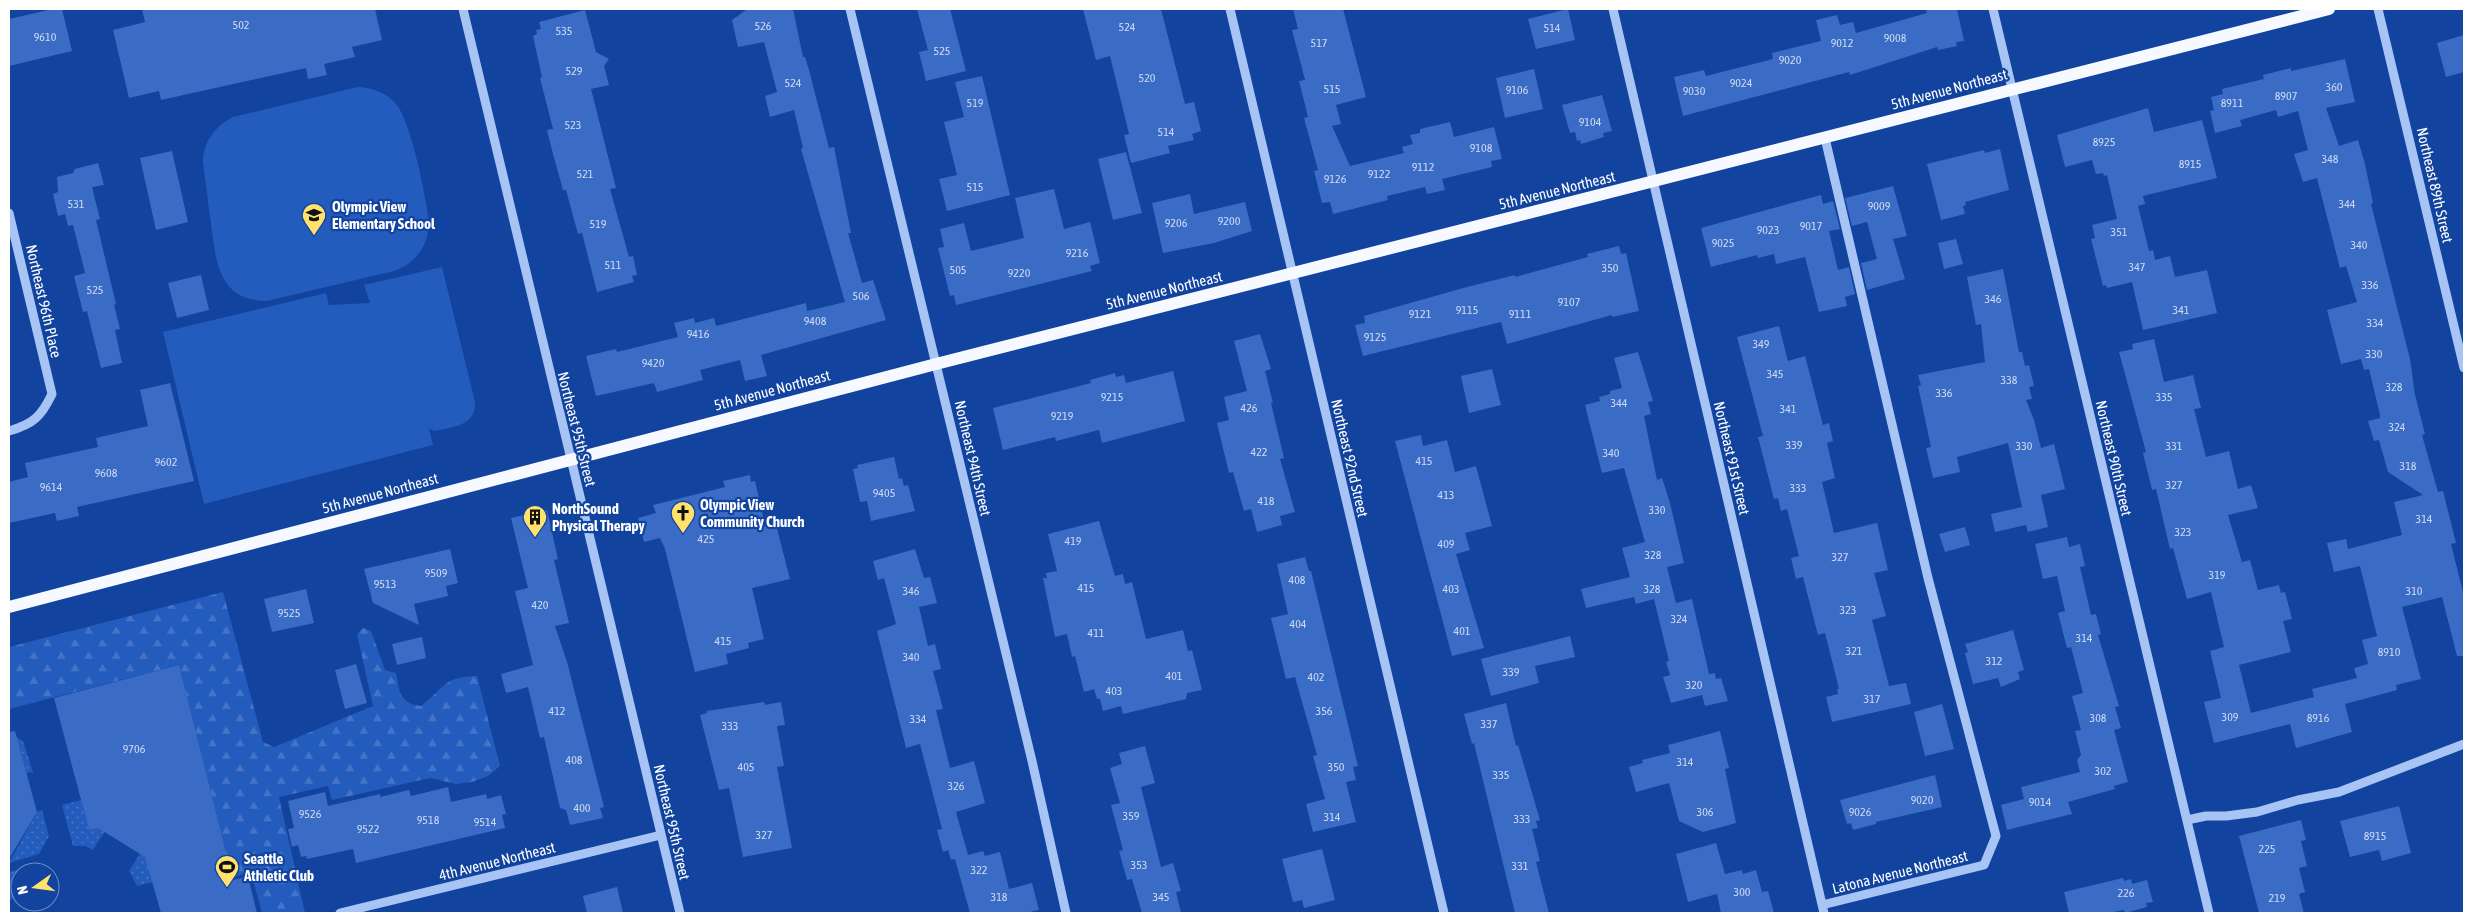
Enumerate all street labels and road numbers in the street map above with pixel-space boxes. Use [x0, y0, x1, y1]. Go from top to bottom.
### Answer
street label: 5th Avenue Northeast [1889, 65, 2009, 113]
street label: Northeast 89th Street [2413, 126, 2457, 244]
street label: 5th Avenue Northeast [1497, 167, 1617, 213]
street label: Northeast 96th Place [23, 243, 65, 359]
street label: 5th Avenue Northeast [1104, 267, 1224, 313]
street label: 5th Avenue Northeast [712, 366, 832, 414]
street label: Northeast 95th Street [554, 370, 600, 488]
street label: Northeast 92nd Street [1328, 397, 1372, 519]
street label: Northeast 94th Street [951, 399, 995, 517]
street label: Northeast 90th Street [2092, 399, 2136, 517]
street label: Northeast 91st Street [1711, 400, 1753, 516]
street label: 5th Avenue Northeast [320, 469, 440, 517]
street label: Northeast 95th Street [650, 763, 694, 881]
street label: 4th Avenue Northeast [437, 838, 557, 884]
street label: Latona Avenue Northeast [1830, 847, 1970, 897]

